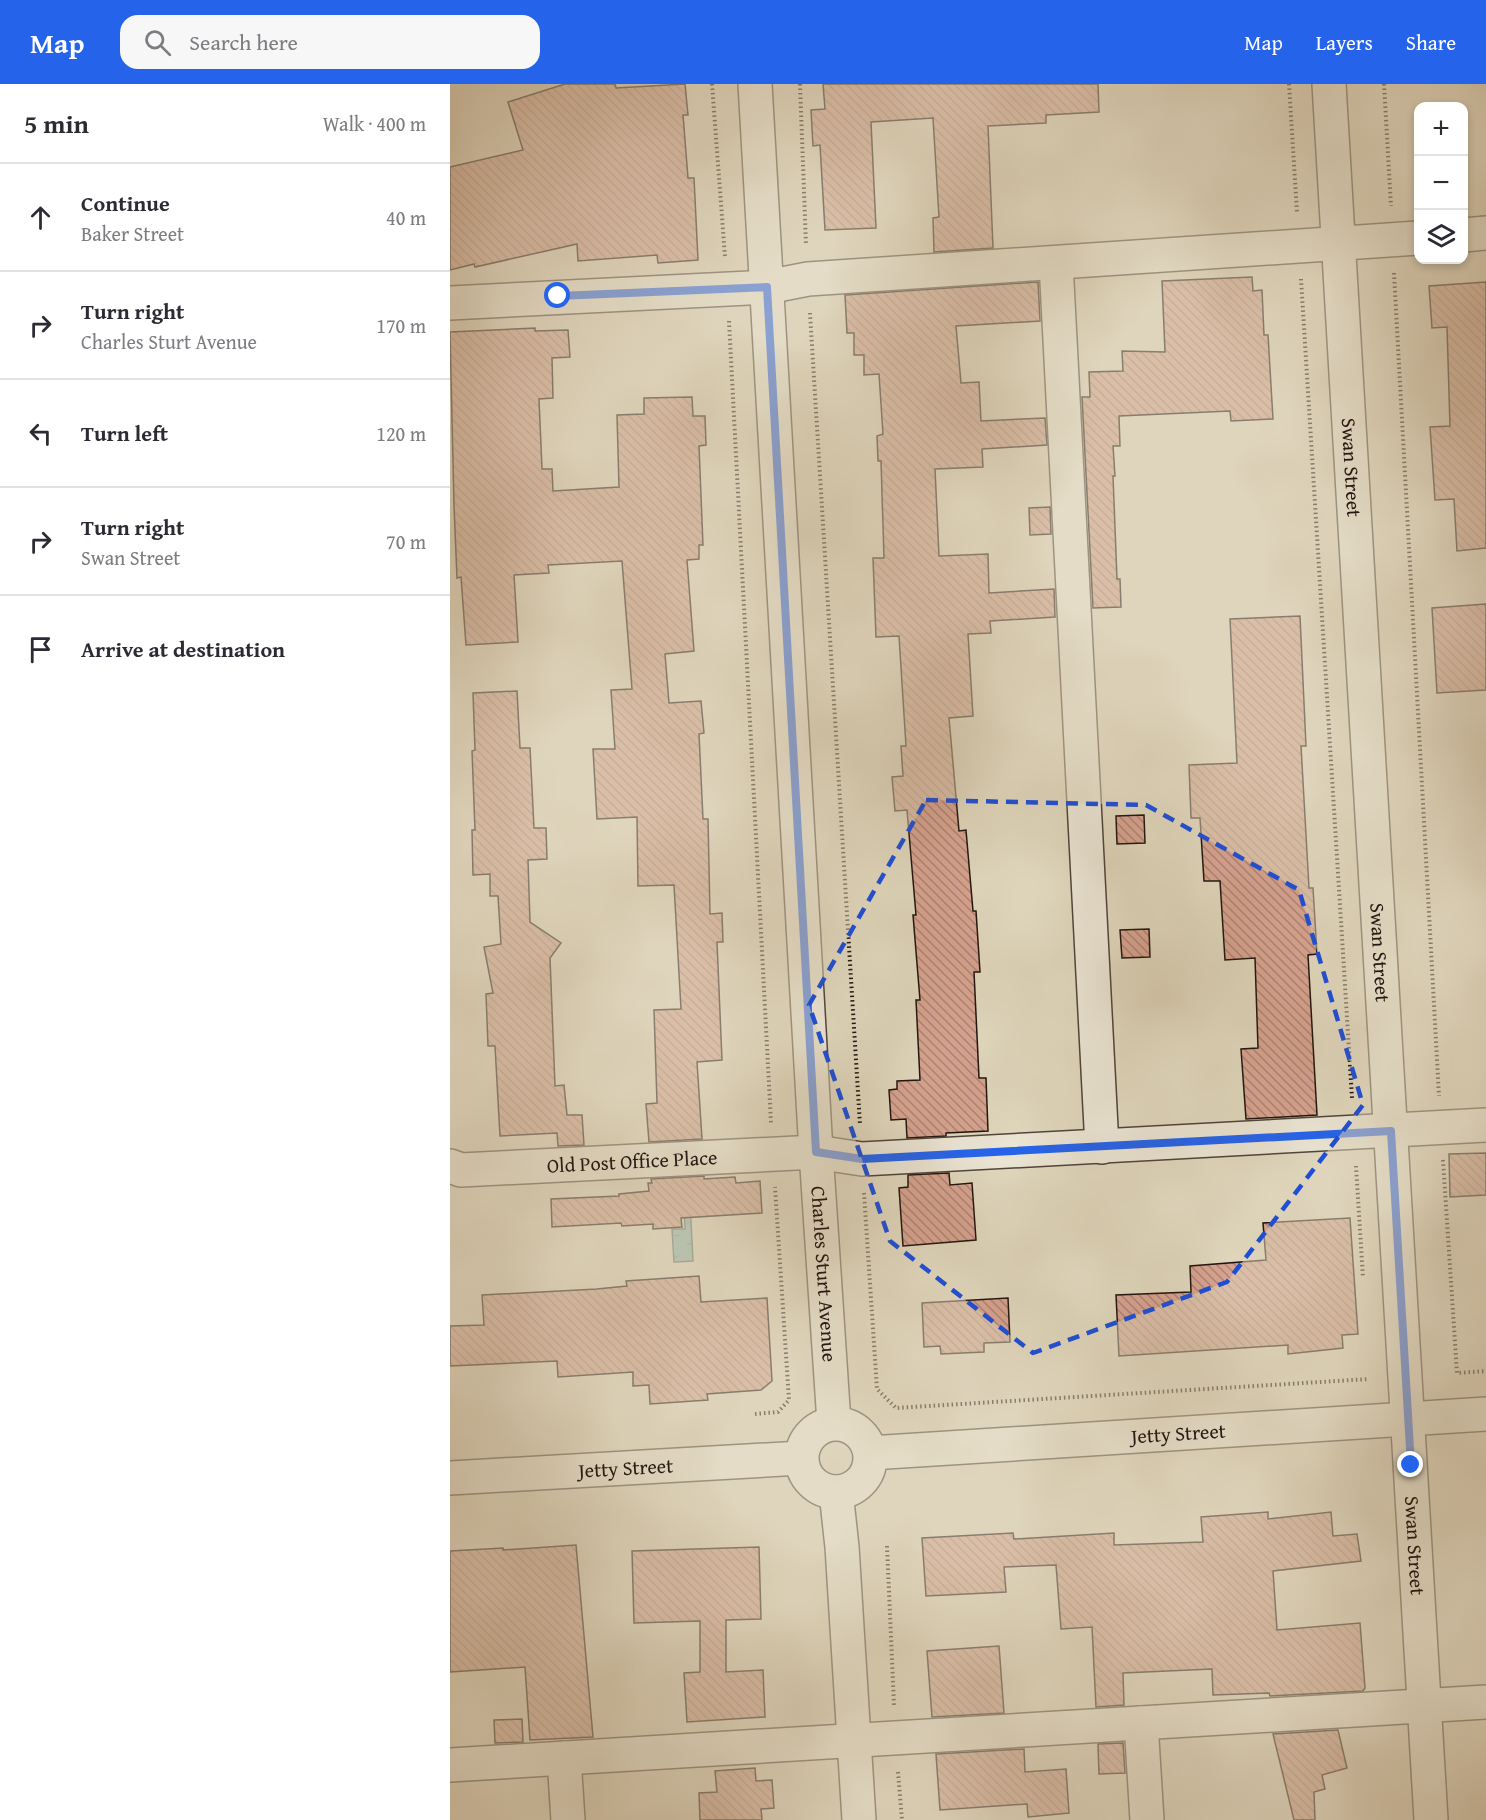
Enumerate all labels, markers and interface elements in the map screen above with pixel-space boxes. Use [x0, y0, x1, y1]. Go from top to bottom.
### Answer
search box [120, 15, 540, 69]
text: Map [30, 22, 84, 63]
icon: search [141, 26, 174, 59]
text: Search here [189, 26, 298, 58]
text: Map [1244, 27, 1283, 58]
text: Layers [1316, 27, 1373, 58]
text: Share [1406, 27, 1456, 58]
map controls [1414, 102, 1468, 264]
button: + [1414, 102, 1468, 156]
text: 5 min [24, 104, 89, 143]
text: Walk · 400 m [323, 109, 426, 138]
button: − [1414, 156, 1468, 210]
text: Continue [81, 187, 170, 219]
icon: ahead [24, 201, 57, 234]
text: 40 m [386, 203, 426, 232]
button: layers [1414, 210, 1468, 264]
text: Baker Street [81, 219, 184, 248]
route start [544, 282, 570, 308]
text: Turn right [81, 295, 184, 327]
icon: right [24, 309, 57, 342]
text: 170 m [376, 311, 426, 340]
text: Charles Sturt Avenue [81, 327, 257, 356]
icon: left [24, 417, 57, 450]
text: Turn left [81, 417, 168, 449]
street label: Swan Street [1335, 417, 1369, 518]
text: 120 m [376, 419, 426, 448]
text: Turn right [81, 511, 184, 543]
icon: right [24, 525, 57, 558]
text: 70 m [386, 527, 426, 556]
text: Swan Street [81, 543, 180, 572]
icon: arrive [24, 633, 57, 666]
text: Arrive at destination [81, 633, 285, 665]
street label: Swan Street [1363, 902, 1398, 1003]
street label: Old Post Office Place [546, 1142, 718, 1180]
street label: Charles Sturt Avenue [804, 1185, 845, 1363]
street label: Jetty Street [1127, 1416, 1227, 1451]
street label: Jetty Street [575, 1450, 674, 1485]
route end [1397, 1451, 1423, 1477]
street label: Swan Street [1398, 1495, 1433, 1596]

